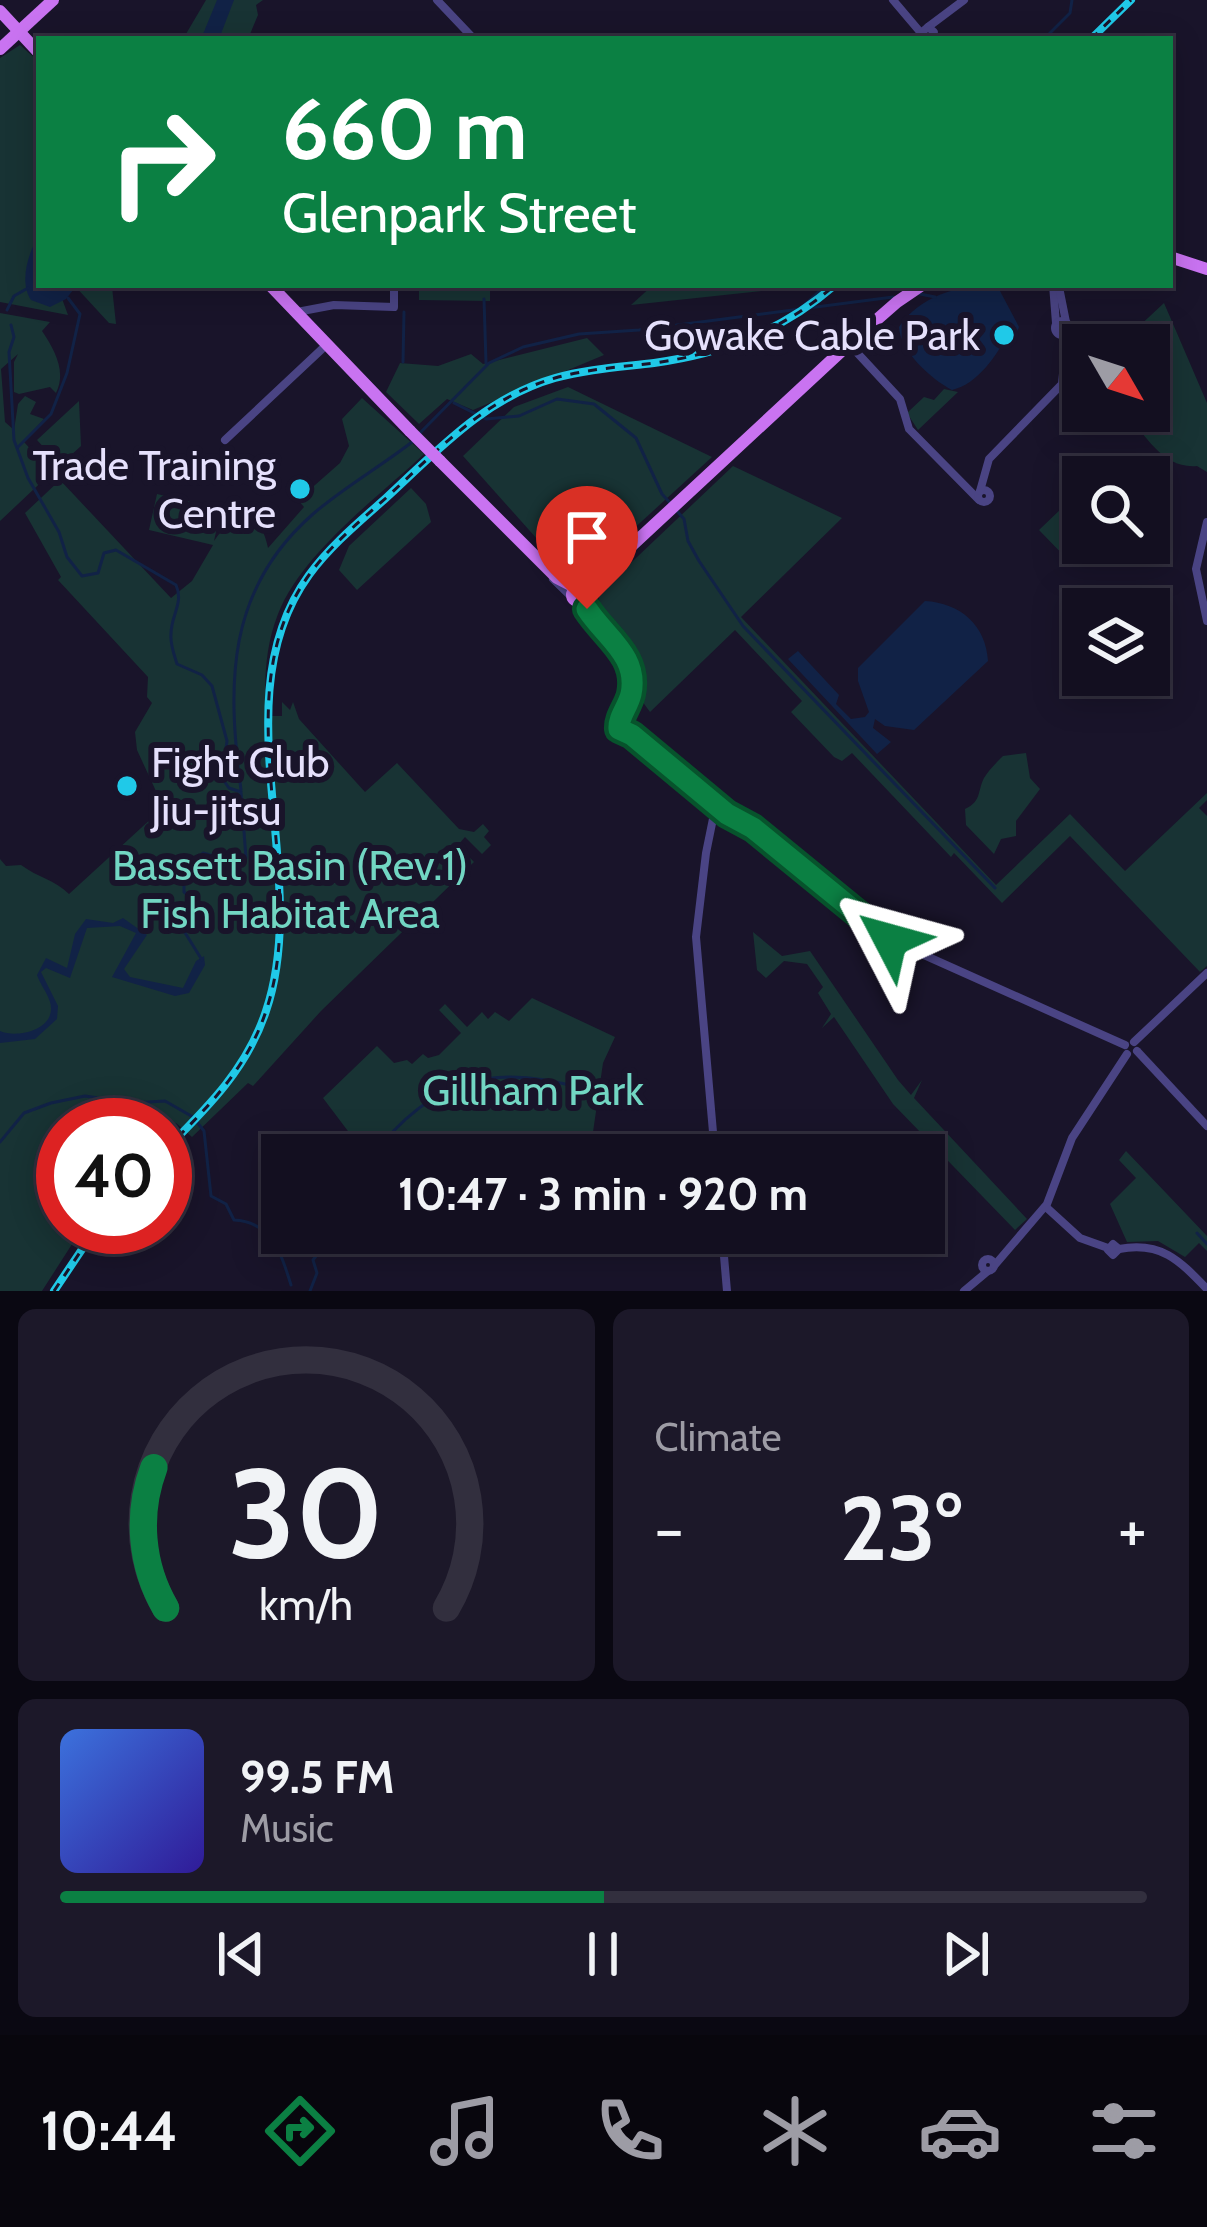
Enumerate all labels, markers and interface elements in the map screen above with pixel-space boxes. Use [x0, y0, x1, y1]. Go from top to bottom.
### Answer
text: 660 m [282, 78, 528, 180]
icon: right [84, 84, 240, 240]
text: Glenpark Street [282, 180, 636, 246]
place label: Gowake Cable Park [644, 309, 980, 361]
marker: Gowake Cable Park [991, 322, 1017, 348]
north arrow [1062, 324, 1170, 432]
map controls [1062, 324, 1170, 696]
place label: Trade Training Centre [32, 439, 277, 539]
button: search [1062, 456, 1170, 564]
marker: Trade Training Centre [287, 476, 313, 502]
pin [536, 486, 638, 609]
icon: arrive [554, 504, 620, 570]
button: layers [1062, 588, 1170, 696]
place label: Fight Club Jiu-jitsu [150, 736, 330, 836]
marker: Fight Club Jiu-jitsu [114, 773, 140, 799]
park label: Bassett Basin (Rev.1) Fish Habitat Area [112, 839, 468, 939]
position arrow [827, 877, 953, 1003]
park label: Gillham Park [422, 1064, 644, 1116]
speed limit sign: 40 [36, 1098, 192, 1254]
text: 10:47 · 3 min · 920 m [398, 1167, 808, 1221]
text: Climate [655, 1413, 781, 1461]
text: 30 [229, 1437, 384, 1588]
text: 23° [840, 1473, 962, 1583]
text: − [655, 1488, 684, 1569]
text: + [1118, 1488, 1147, 1569]
text: km/h [259, 1579, 353, 1631]
text: 99.5 FM [240, 1750, 395, 1804]
text: Music [240, 1804, 334, 1852]
icon: previous [208, 1921, 274, 1987]
icon: pause [570, 1921, 636, 1987]
icon: next [933, 1921, 999, 1987]
icon: directions [258, 2089, 342, 2173]
icon: music [423, 2089, 507, 2173]
icon: phone [588, 2089, 672, 2173]
icon: climate [753, 2089, 837, 2173]
icon: car [918, 2089, 1002, 2173]
icon: filters [1082, 2089, 1166, 2173]
text: 10:44 [40, 2098, 178, 2164]

